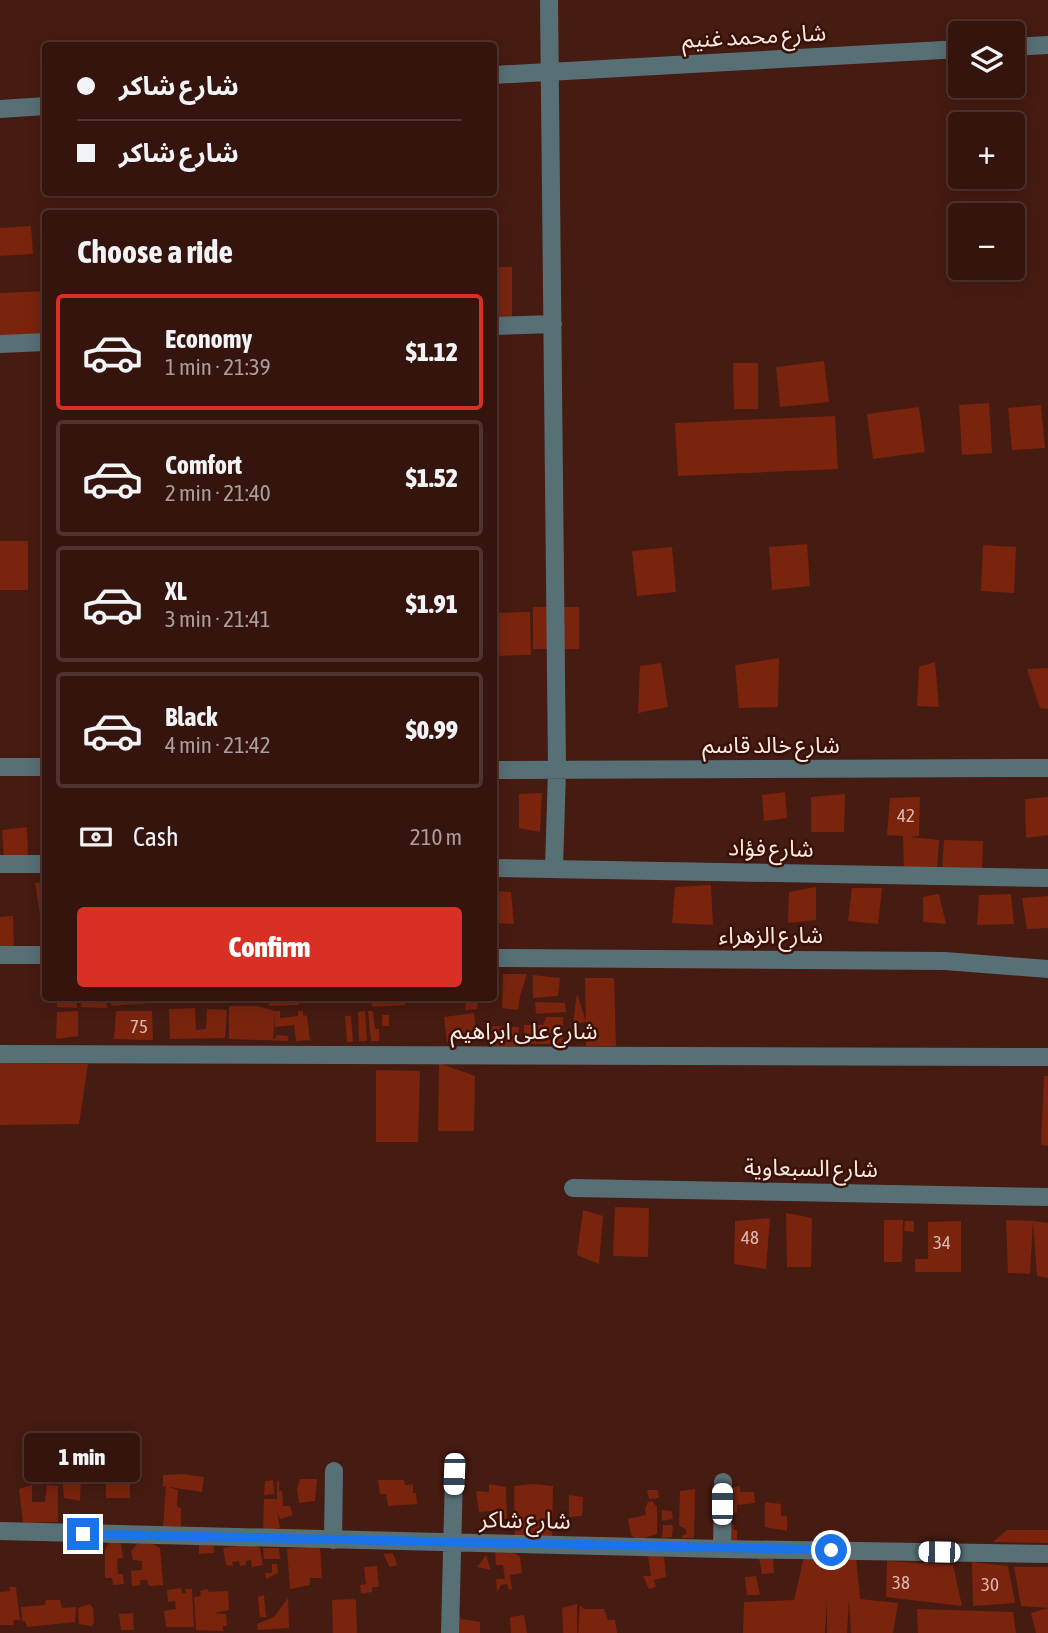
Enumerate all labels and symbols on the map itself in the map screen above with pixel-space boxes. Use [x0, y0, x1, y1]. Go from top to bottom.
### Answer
street label: شارع محمد غنيم [681, 19, 827, 57]
street label: شارع خالد قاسم [702, 732, 840, 762]
house number: 42 [897, 804, 915, 826]
street label: شارع فؤاد [728, 834, 814, 866]
street label: شارع الزهراء [719, 922, 823, 952]
house number: 75 [130, 1015, 148, 1037]
street label: شارع على ابراهيم [451, 1018, 597, 1048]
street label: شارع السبعاوية [744, 1154, 878, 1186]
house number: 48 [741, 1226, 759, 1248]
house number: 34 [933, 1231, 951, 1253]
callout: 1 min [25, 1432, 141, 1482]
car [443, 1453, 466, 1495]
car [712, 1483, 733, 1525]
street label: شارع شاكر [478, 1506, 571, 1538]
route end [67, 1518, 99, 1550]
route start [815, 1534, 847, 1566]
car [918, 1541, 961, 1563]
house number: 38 [892, 1571, 910, 1593]
house number: 30 [981, 1573, 999, 1595]

